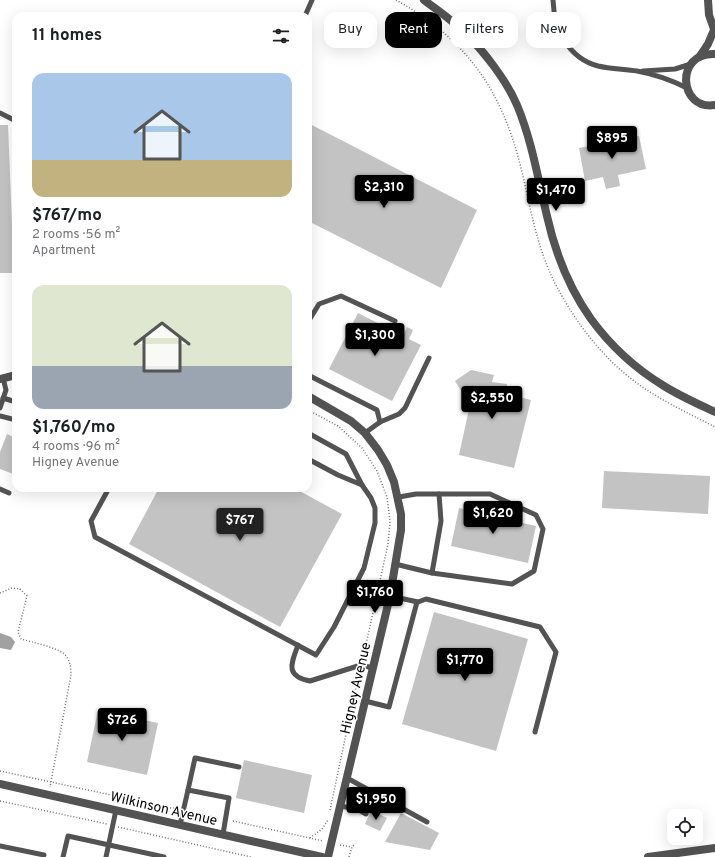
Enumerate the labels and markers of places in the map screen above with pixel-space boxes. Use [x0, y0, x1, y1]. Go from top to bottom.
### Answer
pin: $895 [588, 126, 636, 160]
pin: $2,310 [351, 175, 417, 209]
pin: $1,470 [523, 178, 589, 212]
pin: $1,300 [342, 323, 408, 357]
pin: $2,550 [459, 386, 525, 420]
pin: $1,620 [460, 501, 526, 535]
pin: $767 [216, 508, 264, 542]
pin: $1,760 [342, 580, 408, 614]
pin: $1,770 [432, 648, 498, 682]
pin: $726 [98, 708, 146, 742]
pin: $1,950 [343, 787, 409, 821]

